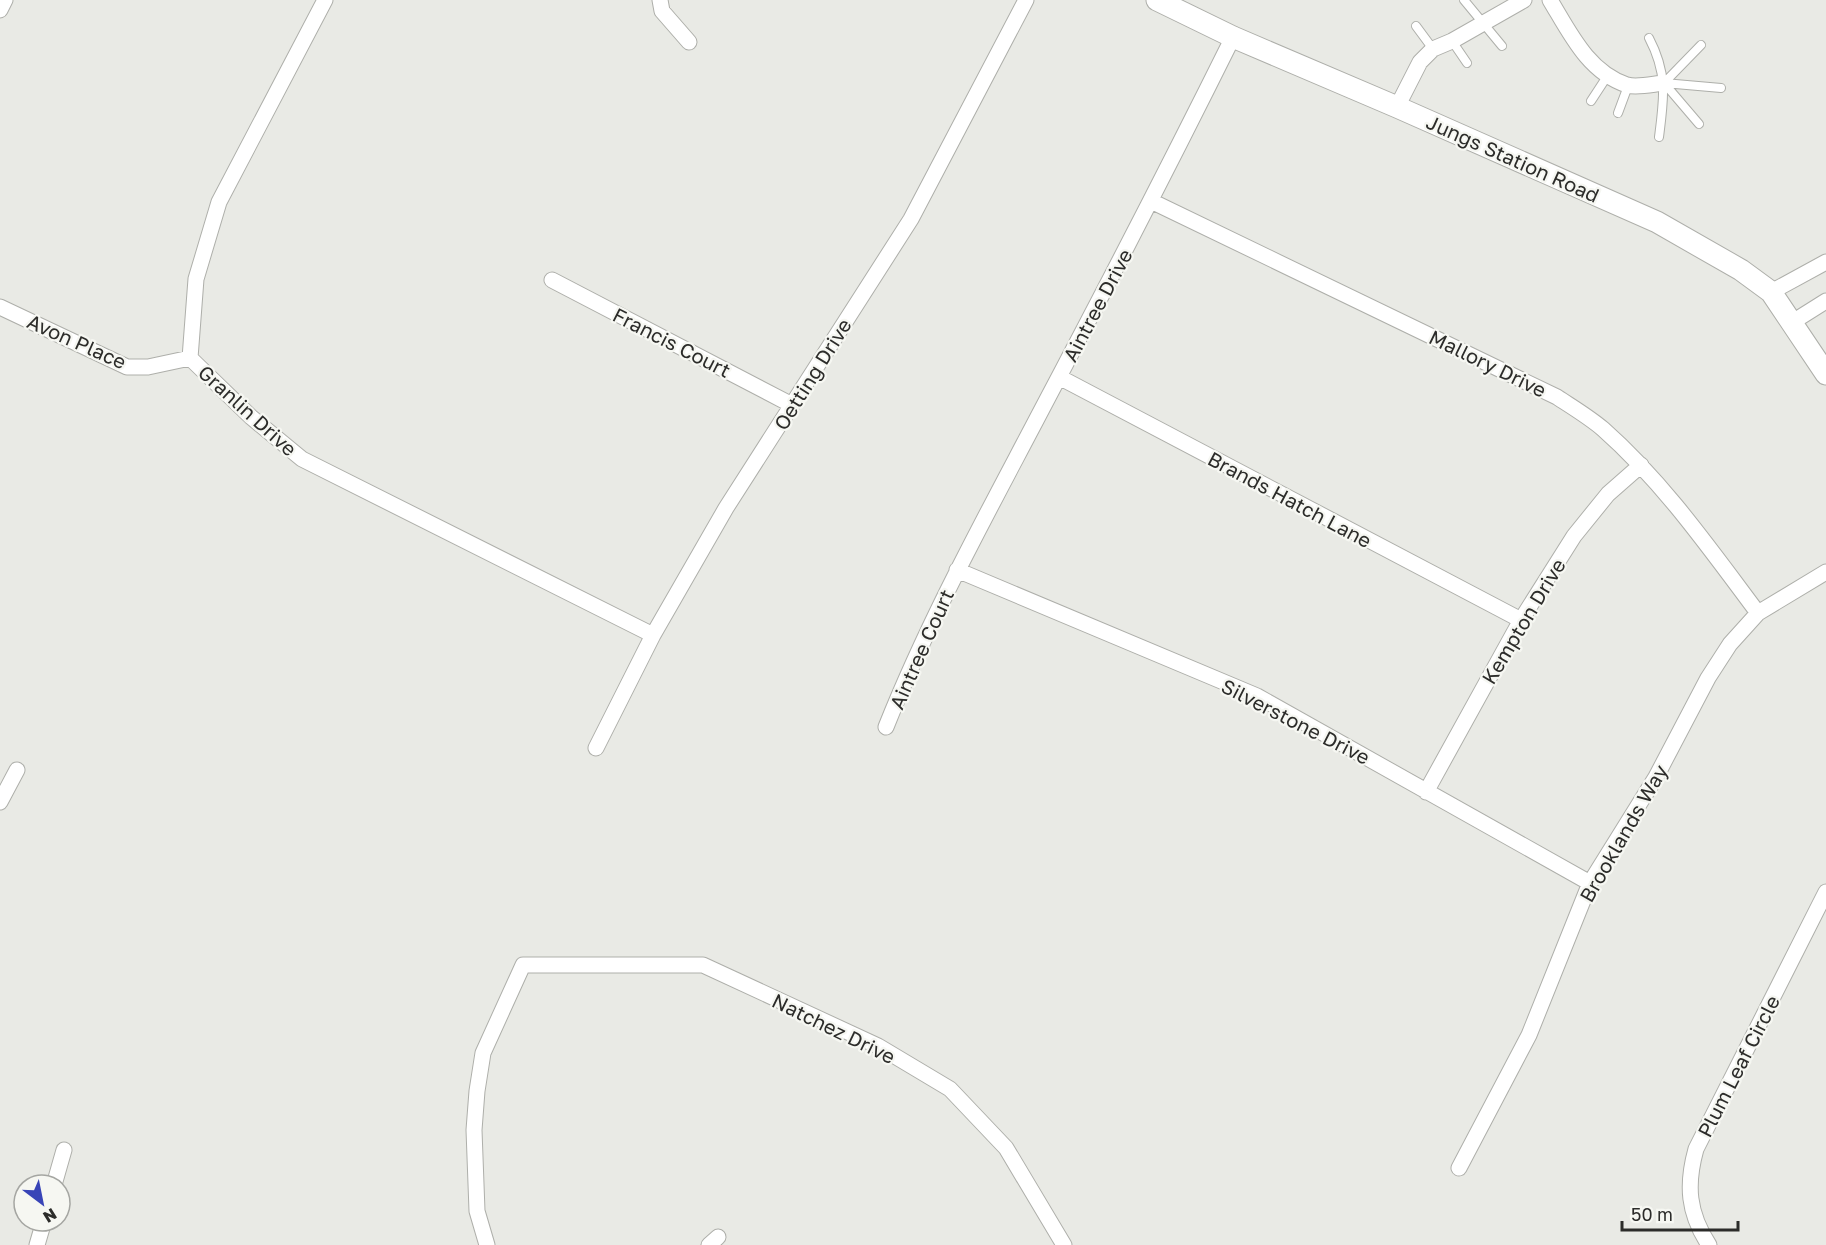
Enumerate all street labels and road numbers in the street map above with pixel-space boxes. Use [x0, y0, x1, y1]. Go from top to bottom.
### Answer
street label: Jungs Station Road [1423, 109, 1603, 207]
street label: Aintree Drive [1057, 245, 1137, 365]
street label: Francis Court [609, 302, 735, 382]
street label: Avon Place [24, 309, 130, 373]
street label: Oetting Drive [768, 314, 856, 434]
street label: Mallory Drive [1426, 324, 1550, 402]
street label: Granlin Drive [194, 360, 302, 460]
street label: Brands Hatch Lane [1204, 446, 1376, 552]
street label: Kempton Drive [1476, 554, 1570, 688]
street label: Aintree Court [884, 585, 958, 713]
street label: Silverstone Drive [1218, 673, 1374, 769]
street label: Brooklands Way [1574, 760, 1672, 906]
street label: Natchez Drive [769, 988, 899, 1068]
street label: Plum Leaf Circle [1692, 991, 1784, 1141]

